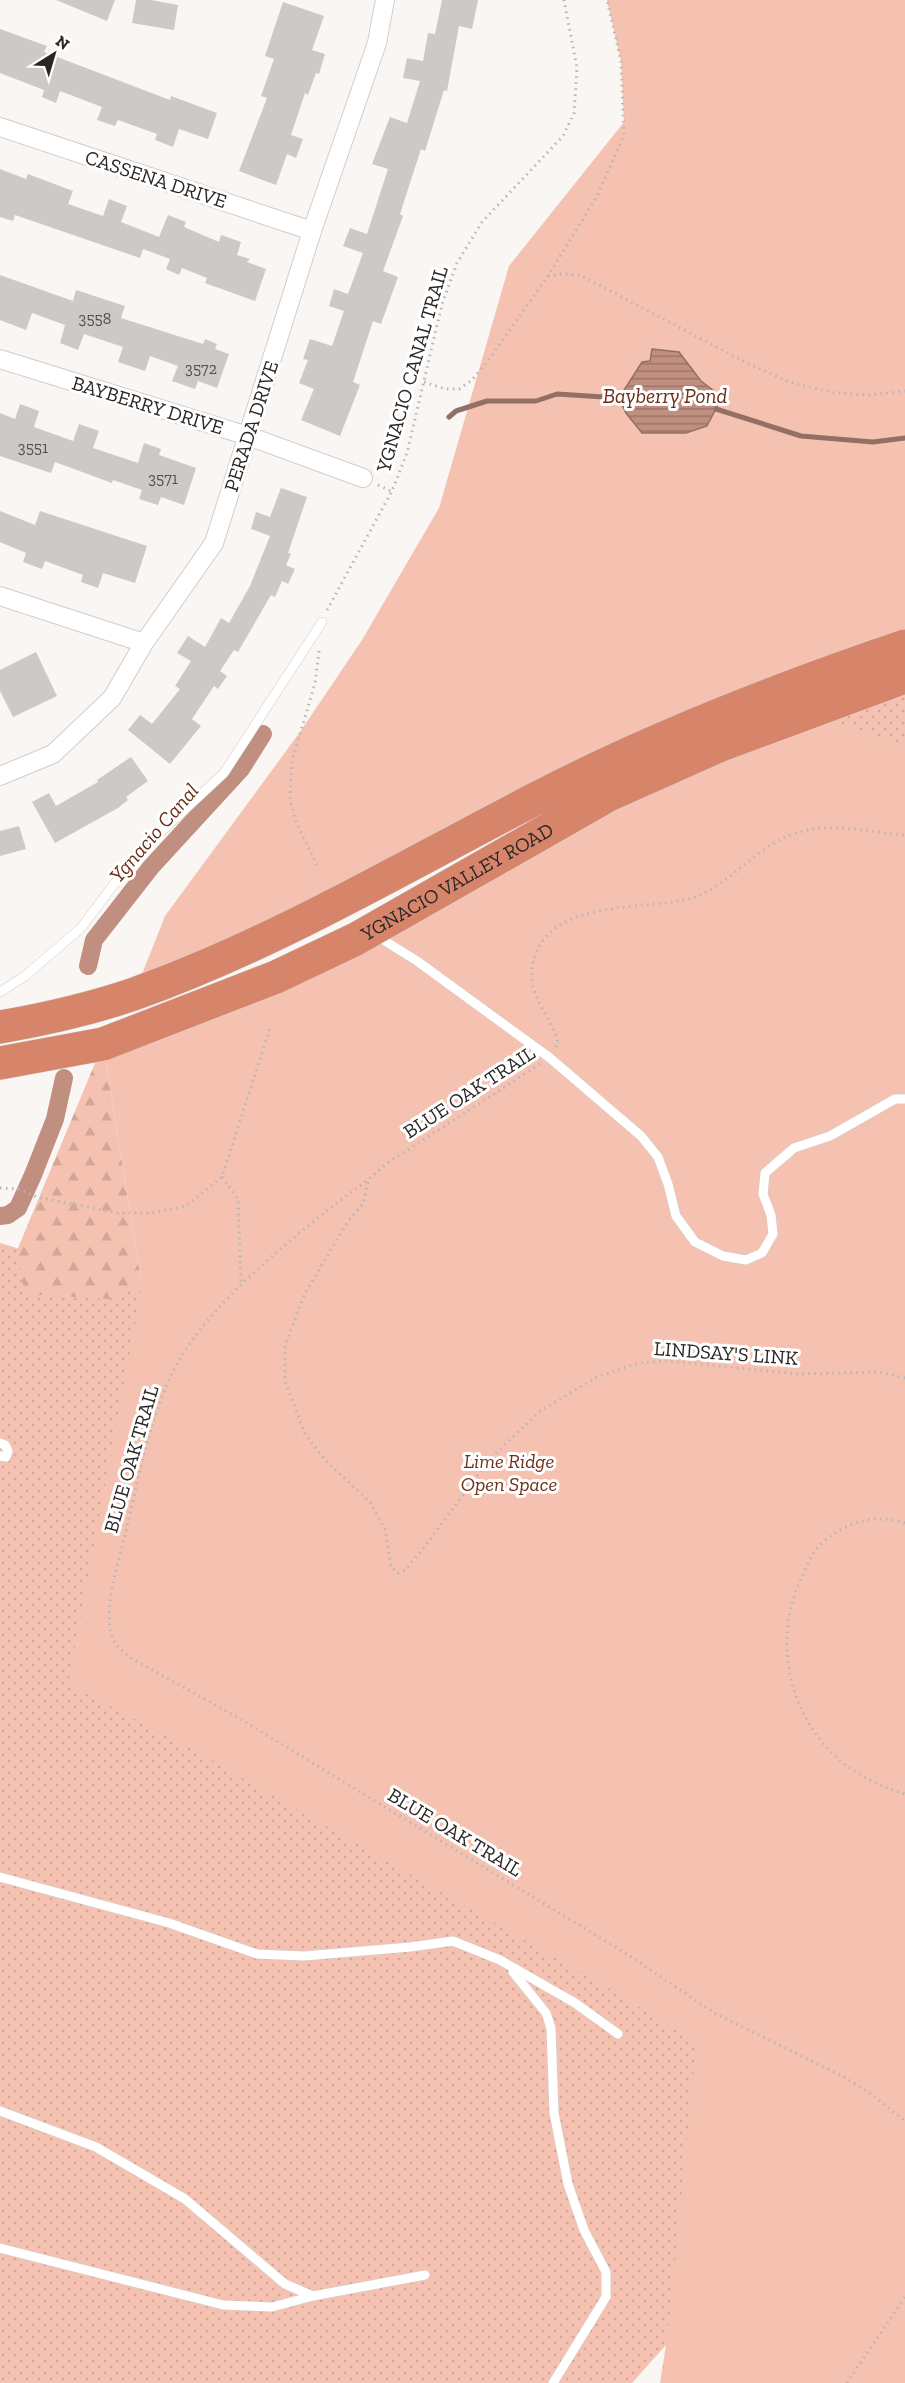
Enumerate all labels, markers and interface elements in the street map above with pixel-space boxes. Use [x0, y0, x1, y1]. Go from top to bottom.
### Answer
north arrow [24, 24, 84, 84]
text: N [52, 31, 73, 54]
street label: CASSENA DRIVE [82, 145, 230, 213]
street label: YGNACIO CANAL TRAIL [371, 263, 453, 476]
house number: 3558 [79, 309, 111, 328]
street label: PERADA DRIVE [219, 358, 283, 494]
house number: 3572 [185, 359, 217, 378]
street label: BAYBERRY DRIVE [69, 371, 227, 439]
water label: Bayberry Pond [603, 383, 728, 408]
house number: 3551 [18, 438, 48, 457]
house number: 3571 [148, 469, 178, 488]
water label: Ygnacio Canal [104, 778, 203, 887]
street label: YGNACIO VALLEY ROAD [356, 817, 557, 946]
street label: BLUE OAK TRAIL [399, 1040, 539, 1143]
street label: LINDSAY'S LINK [653, 1336, 799, 1370]
street label: BLUE OAK TRAIL [99, 1383, 164, 1535]
park label: Lime Ridge Open Space [461, 1449, 557, 1496]
street label: BLUE OAK TRAIL [384, 1783, 526, 1881]

